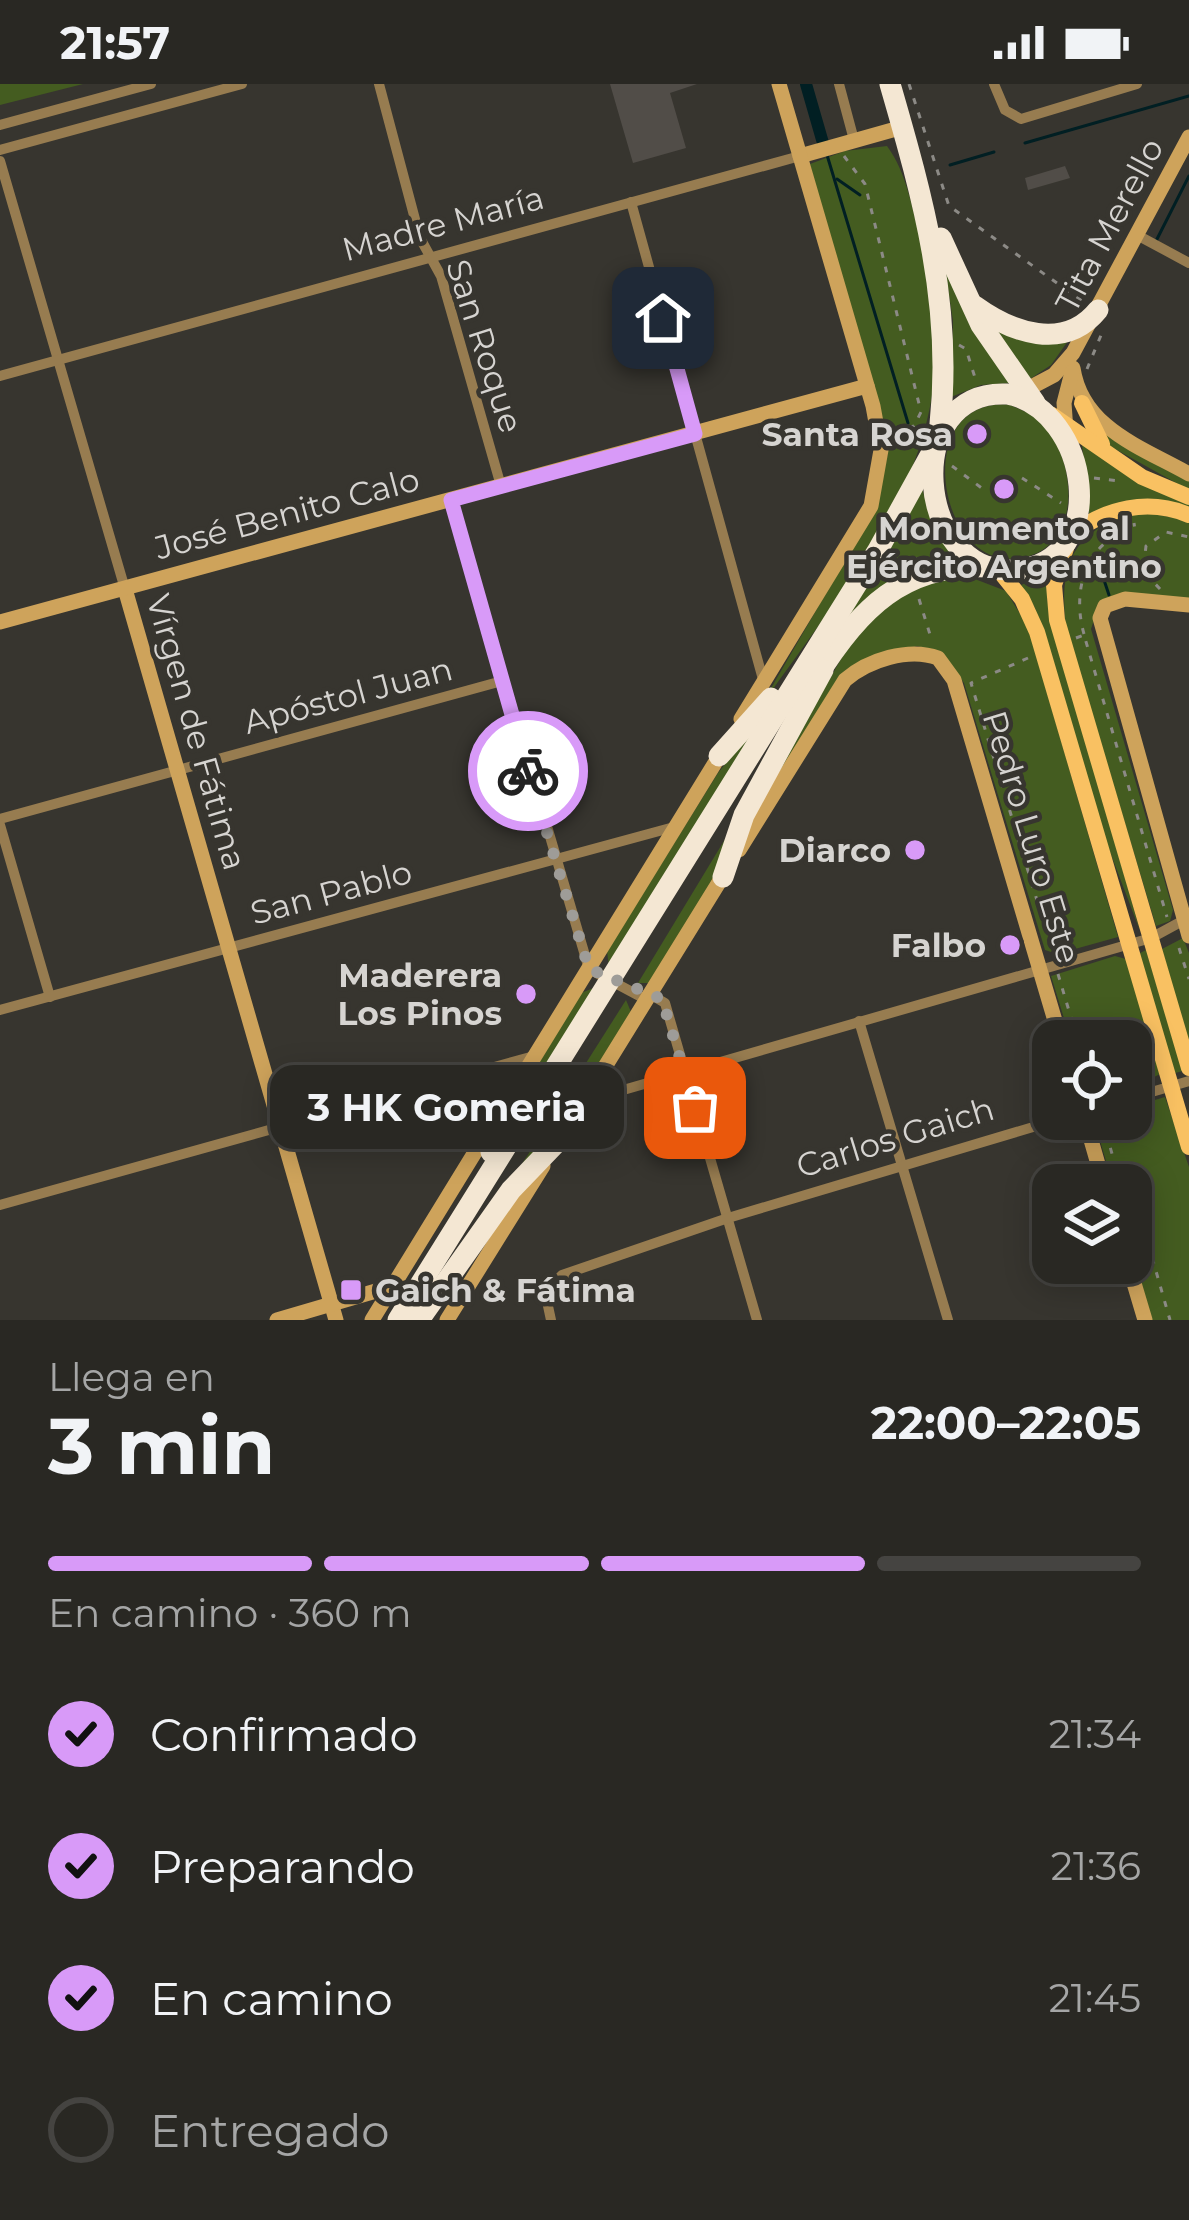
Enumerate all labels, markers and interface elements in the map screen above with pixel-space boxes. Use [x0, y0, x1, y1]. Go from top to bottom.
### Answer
text: 21:57 [60, 15, 170, 70]
street label: Tita Merello [1046, 131, 1172, 319]
street label: Madre María [338, 177, 548, 269]
street label: San Roque [438, 254, 532, 438]
pin [612, 267, 714, 369]
icon: home [630, 285, 696, 351]
place label: Santa Rosa [762, 414, 953, 454]
marker: Santa Rosa [964, 421, 990, 447]
street label: José Benito Calo [150, 458, 424, 568]
marker: Monumento al Ejército Argentino [991, 476, 1017, 502]
place label: Monumento al Ejército Argentino [846, 508, 1162, 586]
street label: Vírgen de Fátima [138, 589, 256, 875]
street label: Apóstol Juan [239, 648, 457, 742]
street label: Pedro Luro Este [975, 706, 1089, 968]
courier [468, 711, 588, 831]
icon: bike [495, 738, 561, 804]
place label: Diarco [779, 830, 891, 870]
marker: Diarco [902, 837, 928, 863]
street label: San Pablo [246, 851, 416, 933]
place label: Falbo [891, 925, 986, 965]
marker: Falbo [997, 932, 1023, 958]
place label: Maderera Los Pinos [338, 955, 502, 1033]
marker: Maderera Los Pinos [513, 981, 539, 1007]
map controls [1032, 1020, 1152, 1284]
button: locate [1032, 1020, 1152, 1140]
pin [644, 1057, 746, 1159]
callout: 3 HK Gomeria [269, 1066, 623, 1150]
icon: bag [662, 1075, 728, 1141]
text: 3 HK Gomeria [307, 1083, 587, 1131]
street label: Carlos Gaich [791, 1088, 999, 1186]
button: layers [1032, 1164, 1152, 1284]
place label: Gaich & Fátima [375, 1270, 636, 1310]
marker: Gaich & Fátima [338, 1277, 364, 1303]
text: Llega en [48, 1353, 215, 1401]
text: 22:00–22:05 [871, 1395, 1141, 1450]
text: 3 min [48, 1398, 275, 1494]
text: En camino · 360 m [48, 1589, 412, 1637]
icon: check [48, 1701, 114, 1767]
text: Confirmado [150, 1707, 418, 1762]
text: 21:34 [1049, 1710, 1141, 1758]
icon: check [48, 1833, 114, 1899]
text: Preparando [150, 1839, 415, 1894]
text: 21:36 [1051, 1842, 1141, 1890]
icon: check [48, 1965, 114, 2031]
text: En camino [150, 1971, 393, 2026]
text: 21:45 [1049, 1974, 1141, 2022]
text: Entregado [150, 2103, 390, 2158]

